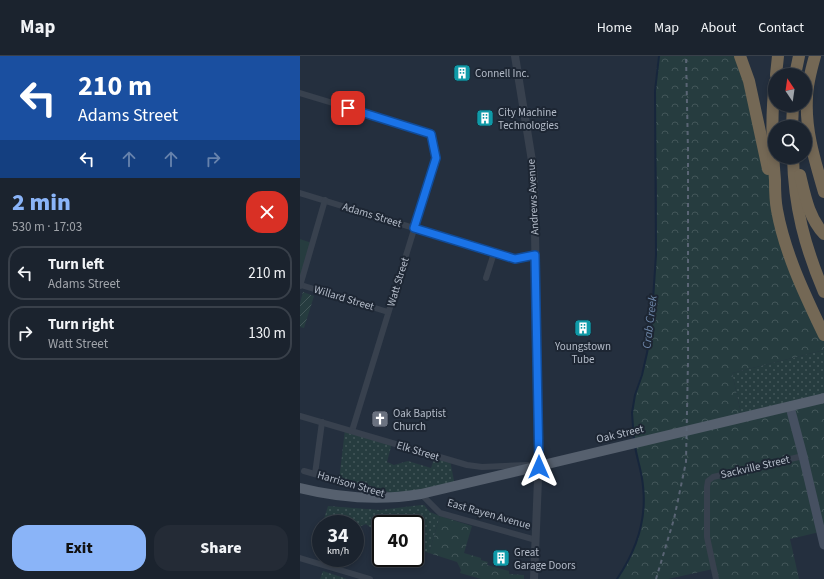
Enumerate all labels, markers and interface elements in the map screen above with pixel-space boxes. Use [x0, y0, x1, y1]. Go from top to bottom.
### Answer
text: Map [20, 14, 55, 41]
text: Home [597, 18, 632, 38]
text: Map [654, 18, 679, 38]
text: About [701, 18, 736, 38]
text: Contact [758, 18, 804, 38]
building icon: Connell Inc. [452, 63, 472, 83]
text: 210 m [78, 66, 152, 106]
place label: Connell Inc. [475, 66, 529, 81]
north arrow [768, 68, 812, 112]
map controls [768, 68, 812, 164]
icon: left [12, 72, 64, 124]
pin [331, 91, 365, 125]
icon: arrive [337, 97, 359, 119]
text: Adams Street [78, 103, 178, 128]
place label: City Machine Technologies [498, 105, 559, 133]
building icon: City Machine Technologies [475, 108, 495, 128]
button: search [768, 120, 812, 164]
icon: left [76, 148, 98, 170]
icon: ahead [118, 148, 140, 170]
icon: ahead [160, 148, 182, 170]
icon: right [202, 148, 224, 170]
street label: Andrews Avenue [523, 158, 542, 235]
text: 2 min [12, 185, 71, 220]
button: close [246, 191, 288, 233]
street label: Adams Street [341, 199, 404, 231]
text: 530 m · 17:03 [12, 218, 82, 236]
text: Turn left [48, 254, 104, 275]
street label: Watt Street [383, 255, 413, 309]
icon: left [14, 262, 36, 284]
text: 210 m [248, 263, 286, 284]
text: Adams Street [48, 275, 120, 293]
street label: Willard Street [312, 282, 376, 314]
water label: Crab Creek [638, 294, 662, 350]
text: Turn right [48, 314, 114, 335]
building icon: Youngstown Tube [573, 318, 593, 338]
icon: right [14, 322, 36, 344]
text: 130 m [248, 323, 286, 344]
text: Watt Street [48, 335, 108, 353]
place label: Youngstown Tube [554, 339, 611, 367]
place label: Oak Baptist Church [393, 406, 446, 434]
church icon: Oak Baptist Church [370, 409, 390, 429]
street label: Oak Street [595, 421, 645, 447]
street label: Elk Street [395, 437, 441, 465]
position arrow [518, 446, 560, 488]
street label: Sackville Street [719, 452, 791, 482]
street label: Harrison Street [316, 467, 387, 501]
street label: East Rayen Avenue [446, 495, 533, 533]
speed limit sign: 40 [372, 515, 424, 567]
text: 34 [327, 522, 349, 550]
button: Exit [12, 525, 146, 571]
button: Share [154, 525, 288, 571]
text: km/h [327, 544, 349, 558]
place label: Great Garage Doors [514, 545, 576, 573]
building icon: Great Garage Doors [491, 548, 511, 568]

